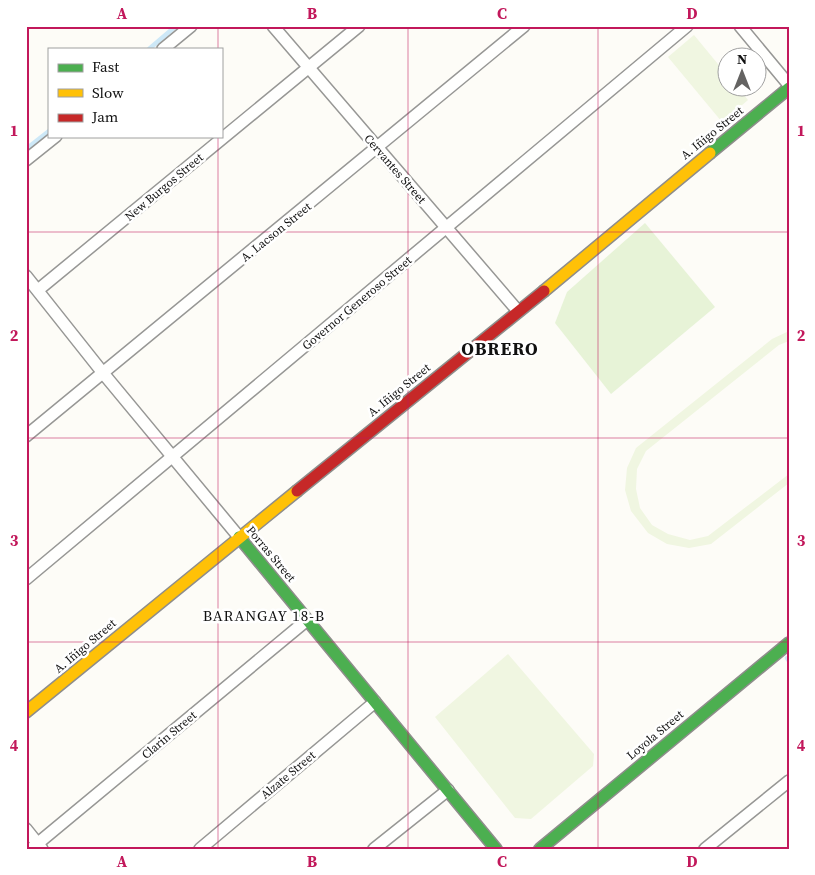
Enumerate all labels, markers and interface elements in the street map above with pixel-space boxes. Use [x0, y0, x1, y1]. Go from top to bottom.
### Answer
text: A [117, 2, 128, 24]
text: B [307, 2, 318, 24]
text: C [497, 2, 507, 24]
text: D [686, 2, 698, 24]
legend [48, 48, 222, 138]
north arrow [718, 48, 768, 98]
text: N [737, 49, 747, 69]
text: Fast [92, 56, 119, 77]
text: Slow [92, 82, 124, 103]
street label: A. Iñigo Street [677, 103, 747, 163]
text: Jam [91, 106, 119, 127]
text: 1 [10, 119, 18, 141]
text: 1 [797, 119, 805, 141]
street label: Cervantes Street [360, 131, 430, 207]
street label: New Burgos Street [121, 149, 207, 224]
street label: A. Lacson Street [237, 199, 315, 265]
street label: Governor Generoso Street [299, 252, 415, 354]
text: 2 [10, 324, 19, 346]
text: 2 [797, 324, 806, 346]
district label: OBRERO [461, 336, 539, 361]
street label: A. Iñigo Street [364, 360, 434, 420]
street label: Porras Street [243, 523, 299, 585]
text: 3 [10, 529, 19, 551]
text: 3 [797, 529, 806, 551]
district label: BARANGAY 18-B [203, 605, 325, 626]
street label: A. Iñigo Street [51, 615, 119, 677]
street label: Clarin Street [138, 707, 200, 763]
street label: Loyola Street [623, 707, 687, 763]
text: 4 [10, 734, 19, 756]
text: 4 [797, 734, 806, 756]
street label: Alzate Street [257, 747, 319, 803]
text: A [117, 850, 128, 872]
text: B [307, 850, 318, 872]
text: C [497, 850, 507, 872]
text: D [686, 850, 698, 872]

